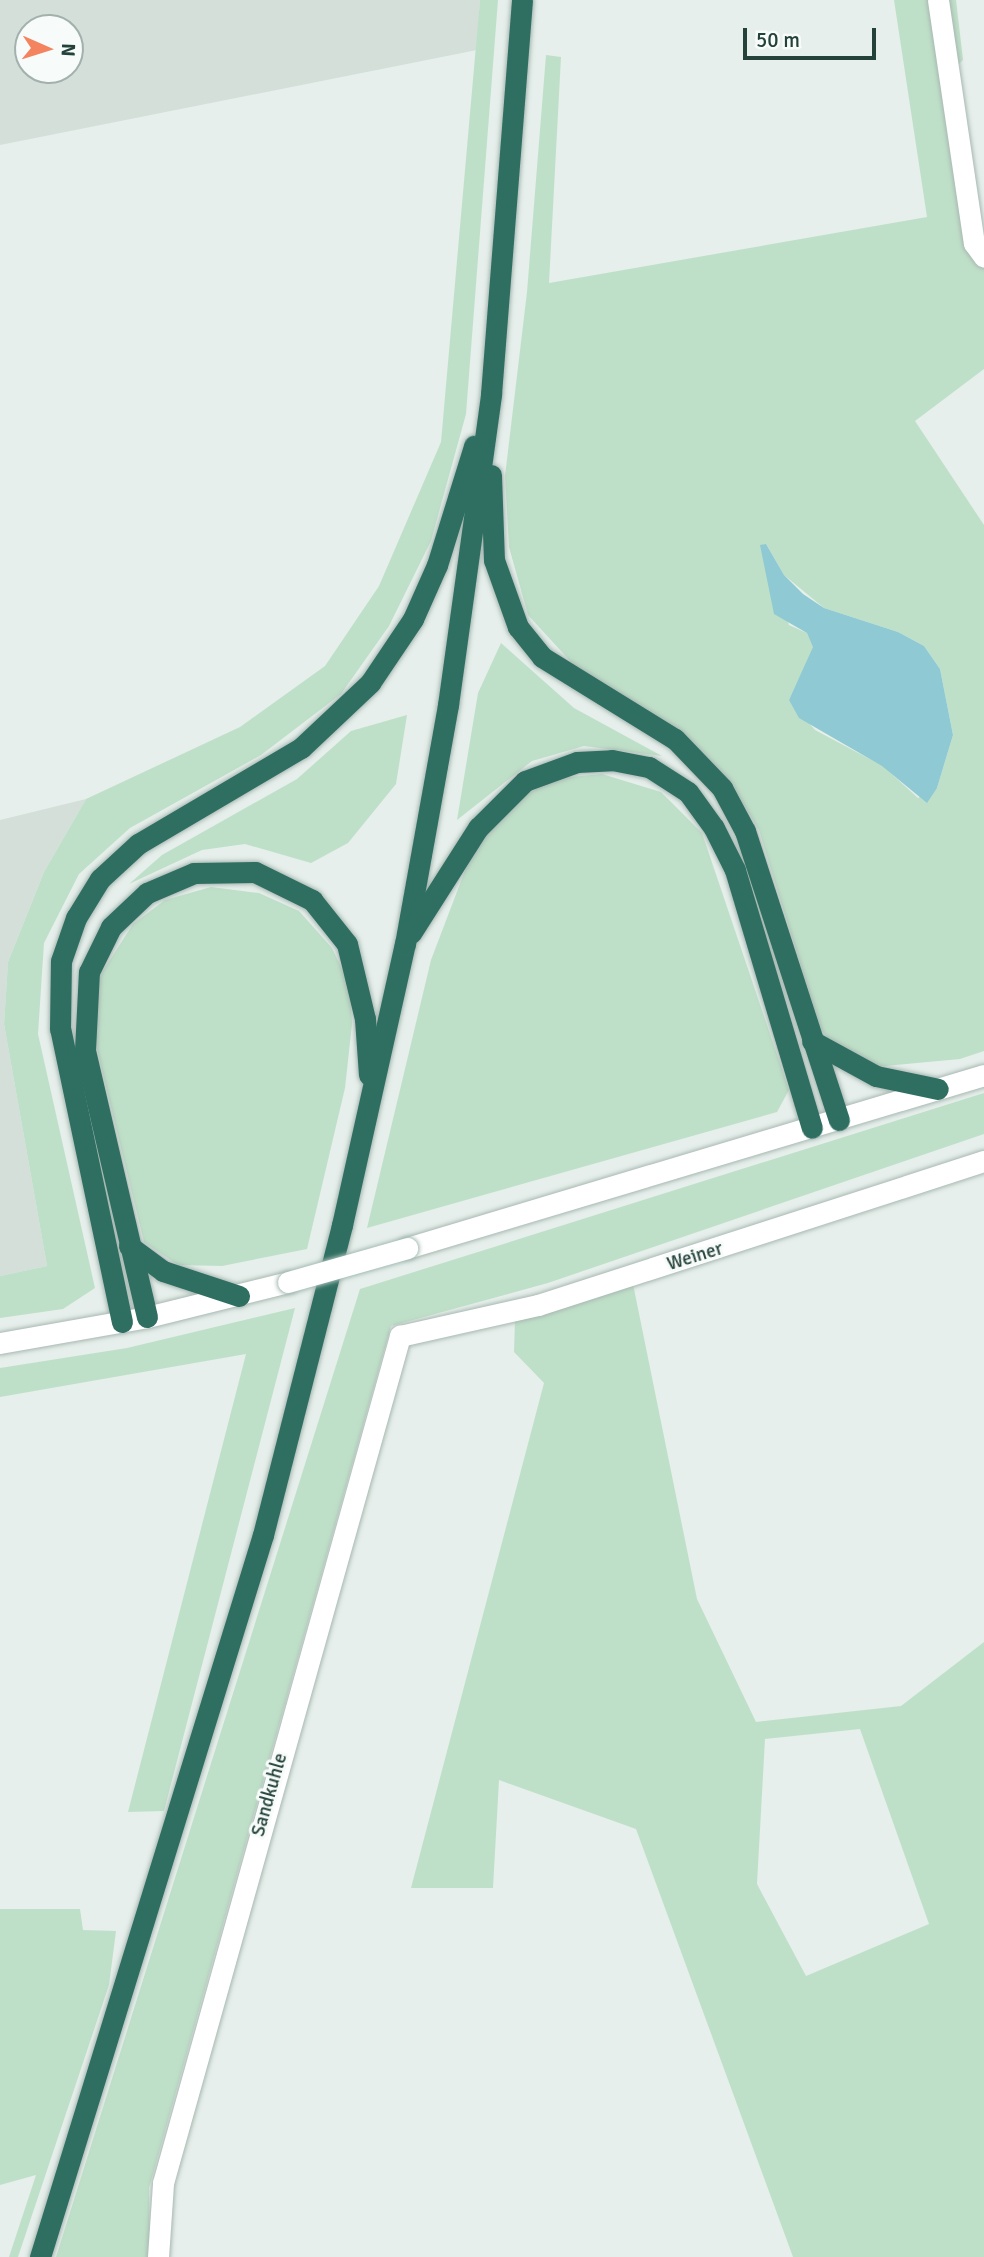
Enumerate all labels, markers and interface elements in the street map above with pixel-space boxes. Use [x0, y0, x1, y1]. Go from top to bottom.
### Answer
north arrow [14, 14, 84, 84]
scale bar [746, 14, 879, 58]
text: 50 m [756, 27, 800, 53]
text: N [56, 43, 80, 57]
street label: Weiner [664, 1238, 726, 1276]
street label: Sandkuhle [247, 1751, 293, 1839]

